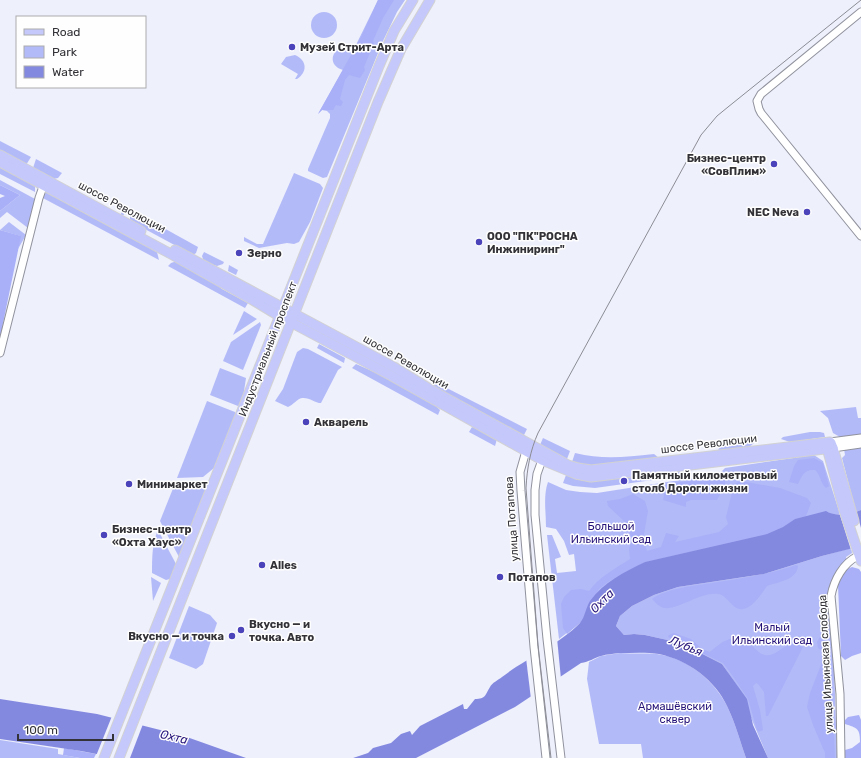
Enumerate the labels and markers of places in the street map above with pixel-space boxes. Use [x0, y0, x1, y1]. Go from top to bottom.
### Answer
place label: Музей Стрит-Арта [300, 41, 404, 54]
marker: Музей Стрит-Арта [287, 42, 297, 52]
place label: Бизнес-центр «СовПлим» [687, 152, 766, 178]
marker: Бизнес-центр «СовПлим» [769, 159, 779, 169]
place label: NEC Neva [747, 206, 799, 219]
marker: NEC Neva [802, 207, 812, 217]
place label: ООО "ПК"РОСНА Инжиниринг" [487, 230, 578, 256]
marker: ООО "ПК"РОСНА Инжиниринг" [474, 237, 484, 247]
place label: Зерно [247, 247, 282, 260]
marker: Зерно [234, 248, 244, 258]
place label: Акварель [314, 416, 368, 429]
marker: Акварель [301, 417, 311, 427]
place label: Памятный километровый столб Дороги жизни [632, 469, 777, 495]
marker: Памятный километровый столб Дороги жизни [619, 476, 629, 486]
place label: Минимаркет [137, 478, 208, 491]
marker: Минимаркет [124, 479, 134, 489]
place label: Бизнес-центр «Охта Хаус» [112, 523, 191, 549]
marker: Бизнес-центр «Охта Хаус» [99, 530, 109, 540]
place label: Alles [270, 559, 297, 572]
marker: Alles [257, 560, 267, 570]
place label: Потапов [508, 571, 556, 584]
marker: Потапов [495, 572, 505, 582]
place label: Вкусно — и точка. Авто [249, 618, 315, 644]
marker: Вкусно — и точка. Авто [236, 625, 246, 635]
place label: Вкусно — и точка [128, 630, 224, 643]
marker: Вкусно — и точка [227, 631, 237, 641]

